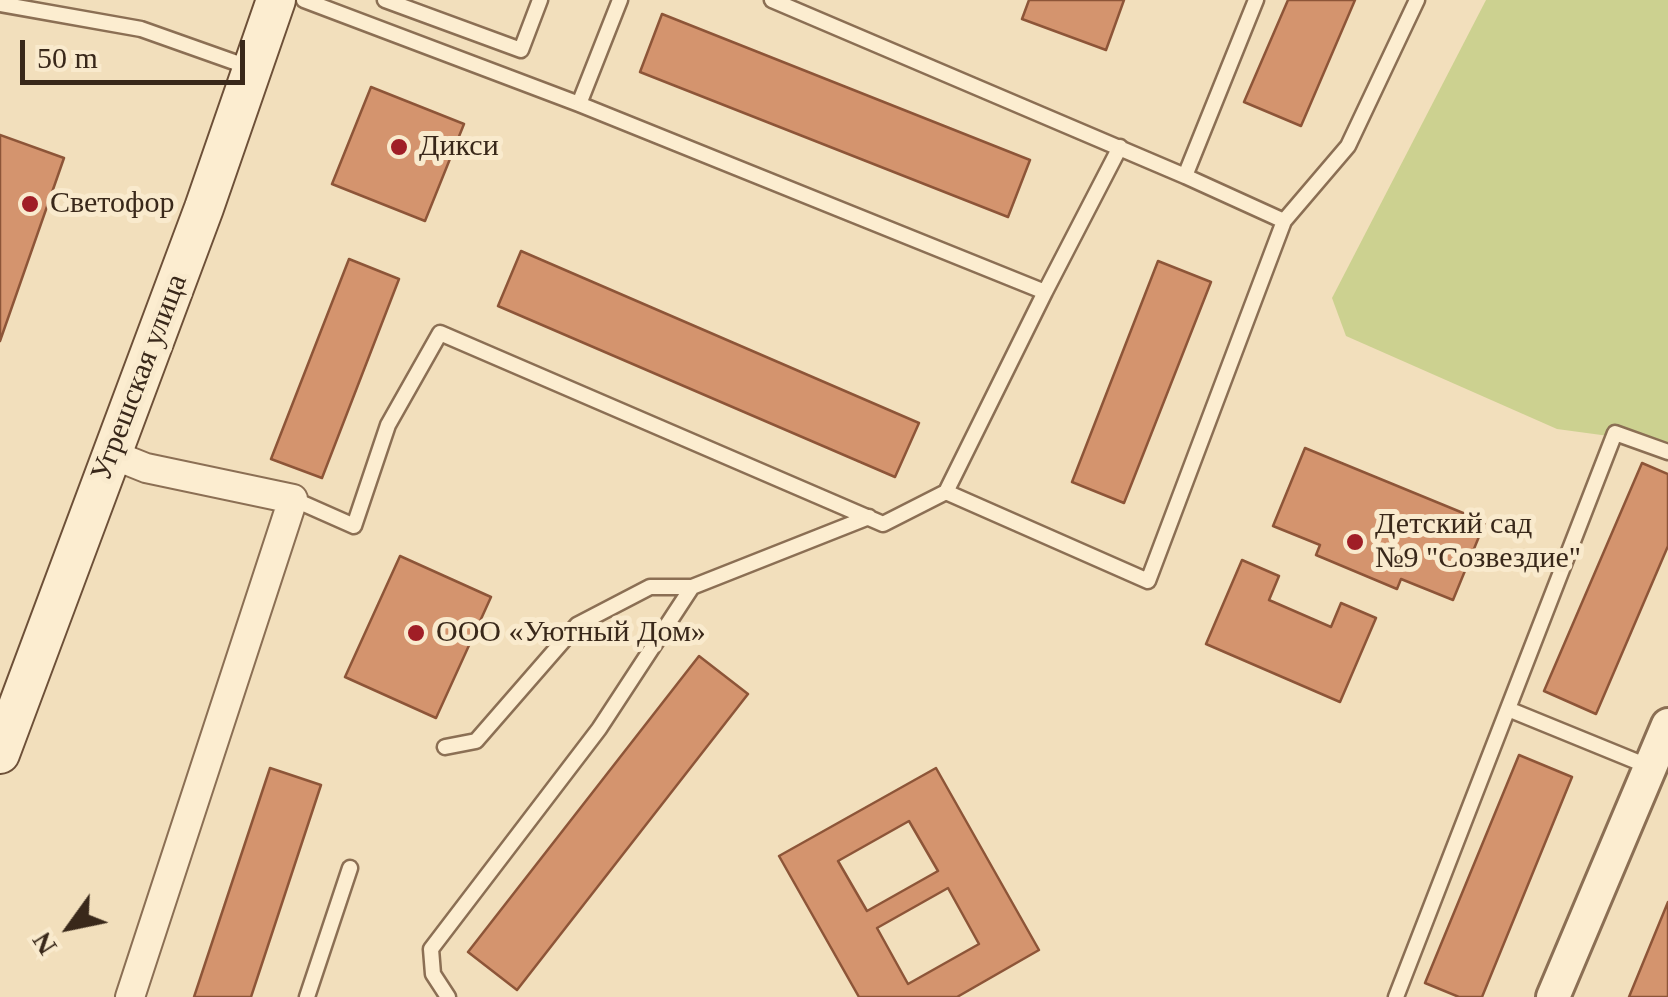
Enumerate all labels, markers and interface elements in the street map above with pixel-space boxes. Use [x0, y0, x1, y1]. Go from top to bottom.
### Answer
scale bar [25, 20, 250, 82]
text: 50 m [37, 41, 98, 74]
place label: Дикси [419, 129, 499, 165]
marker: Дикси [388, 136, 410, 158]
place label: Светофор [50, 186, 174, 222]
marker: Светофор [19, 193, 41, 215]
street label: Угрешская улица [84, 270, 196, 486]
place label: Детский сад №9 "Созвездие" [1375, 507, 1581, 578]
marker: Детский сад №9 "Созвездие" [1344, 531, 1366, 553]
place label: ООО «Уютный Дом» [436, 615, 706, 651]
marker: ООО «Уютный Дом» [405, 622, 427, 644]
north arrow [20, 877, 120, 977]
text: N [26, 927, 63, 961]

